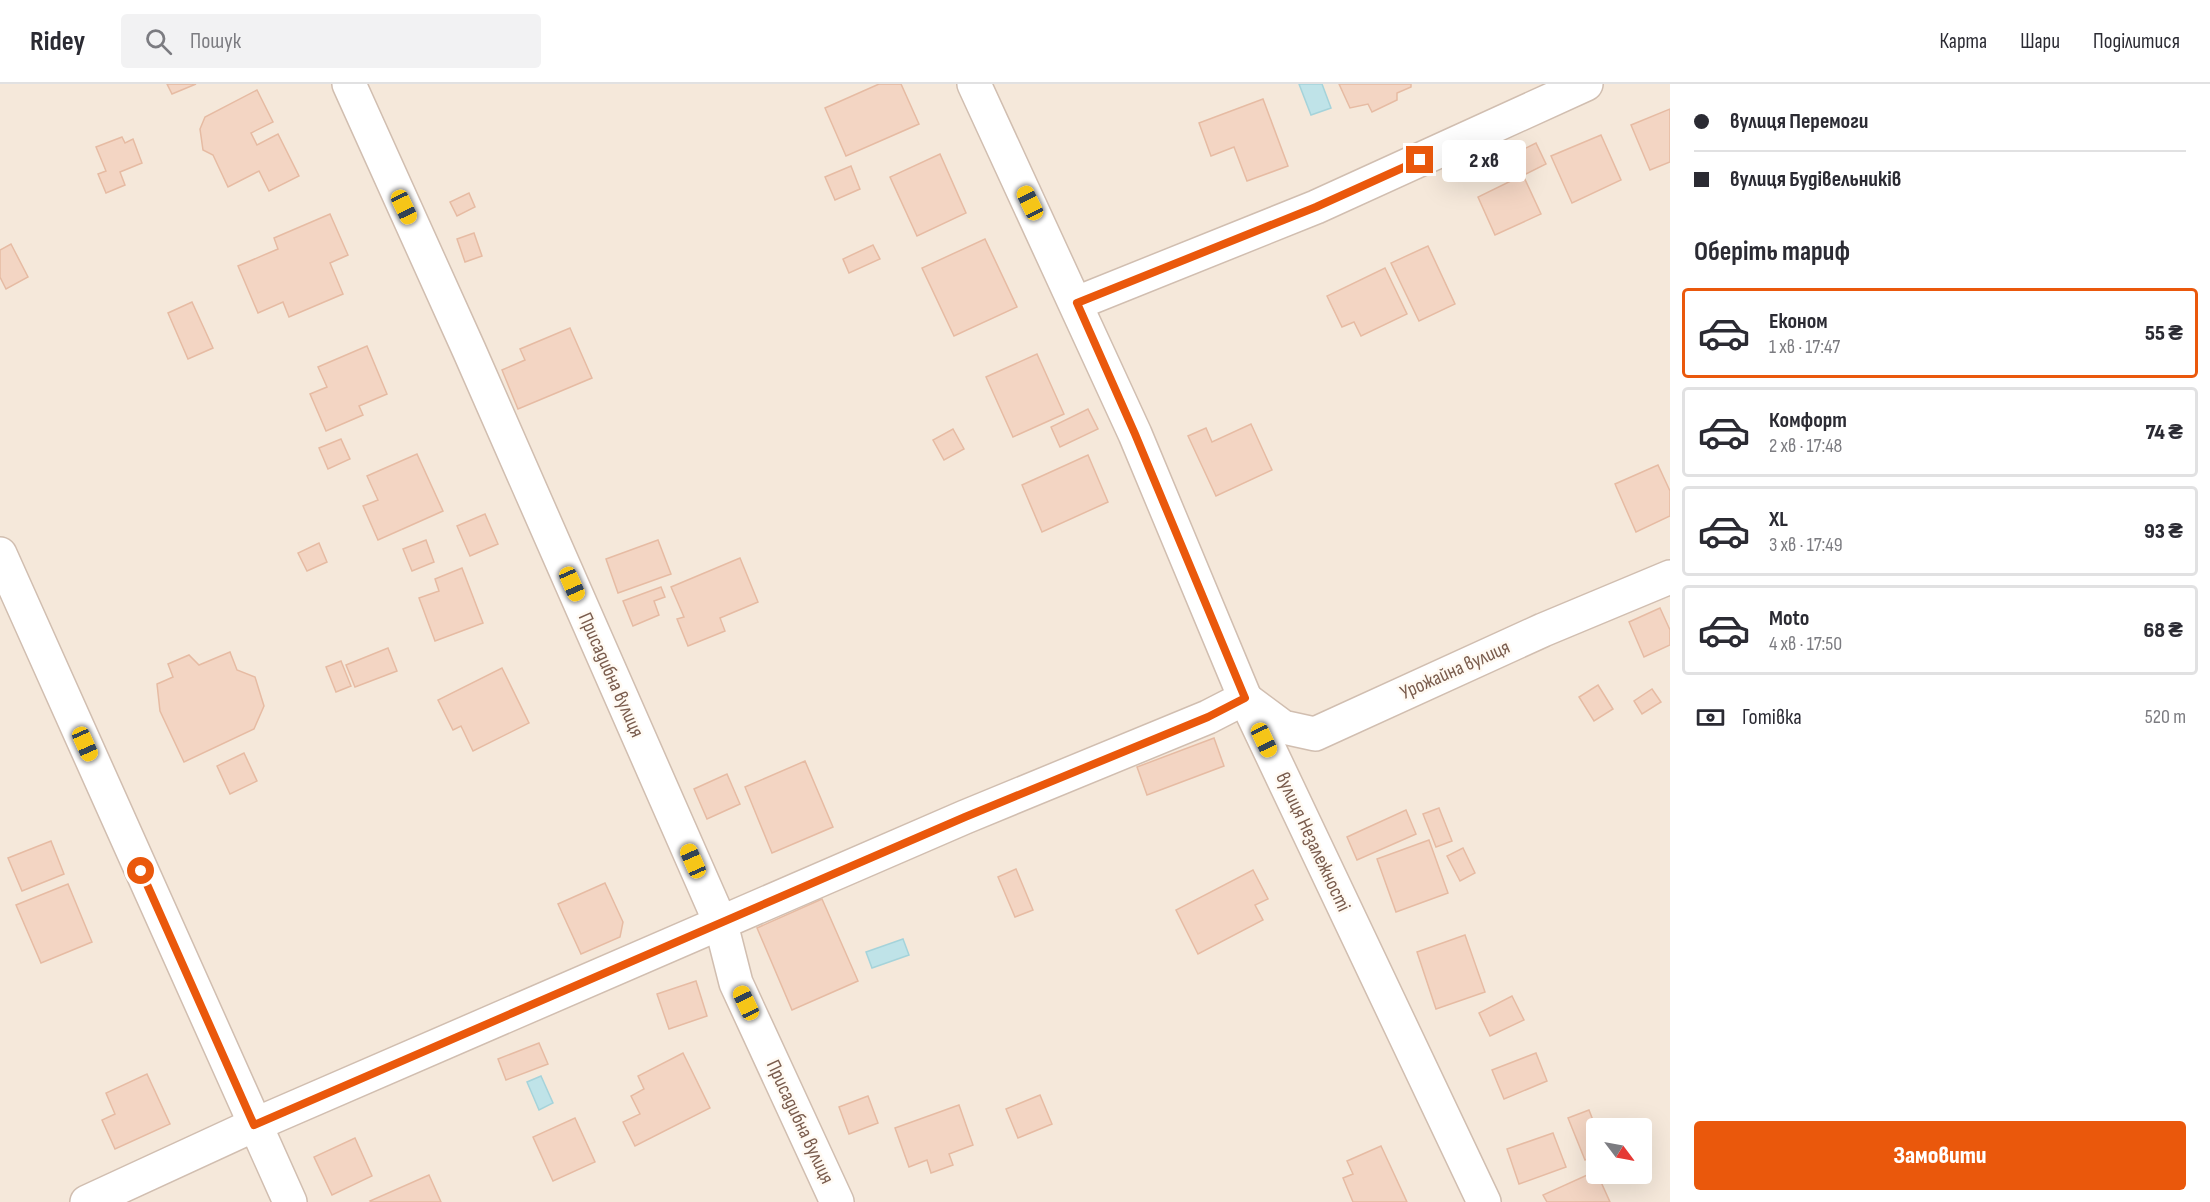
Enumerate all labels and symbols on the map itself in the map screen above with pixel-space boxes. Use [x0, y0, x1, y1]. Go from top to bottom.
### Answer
callout: 2 хв [1441, 139, 1525, 181]
route end [1406, 146, 1433, 173]
car [1014, 183, 1046, 223]
car [388, 187, 420, 227]
car [556, 564, 588, 604]
street label: Присадибна вулиця [573, 609, 649, 741]
street label: Урожайна вулиця [1396, 635, 1514, 705]
car [1248, 720, 1280, 760]
car [69, 724, 101, 764]
street label: вулиця Незалежності [1270, 769, 1356, 915]
car [677, 841, 709, 881]
route start [127, 857, 154, 884]
car [730, 983, 762, 1023]
street label: Присадибна вулиця [761, 1056, 839, 1188]
north arrow [1586, 1118, 1652, 1184]

